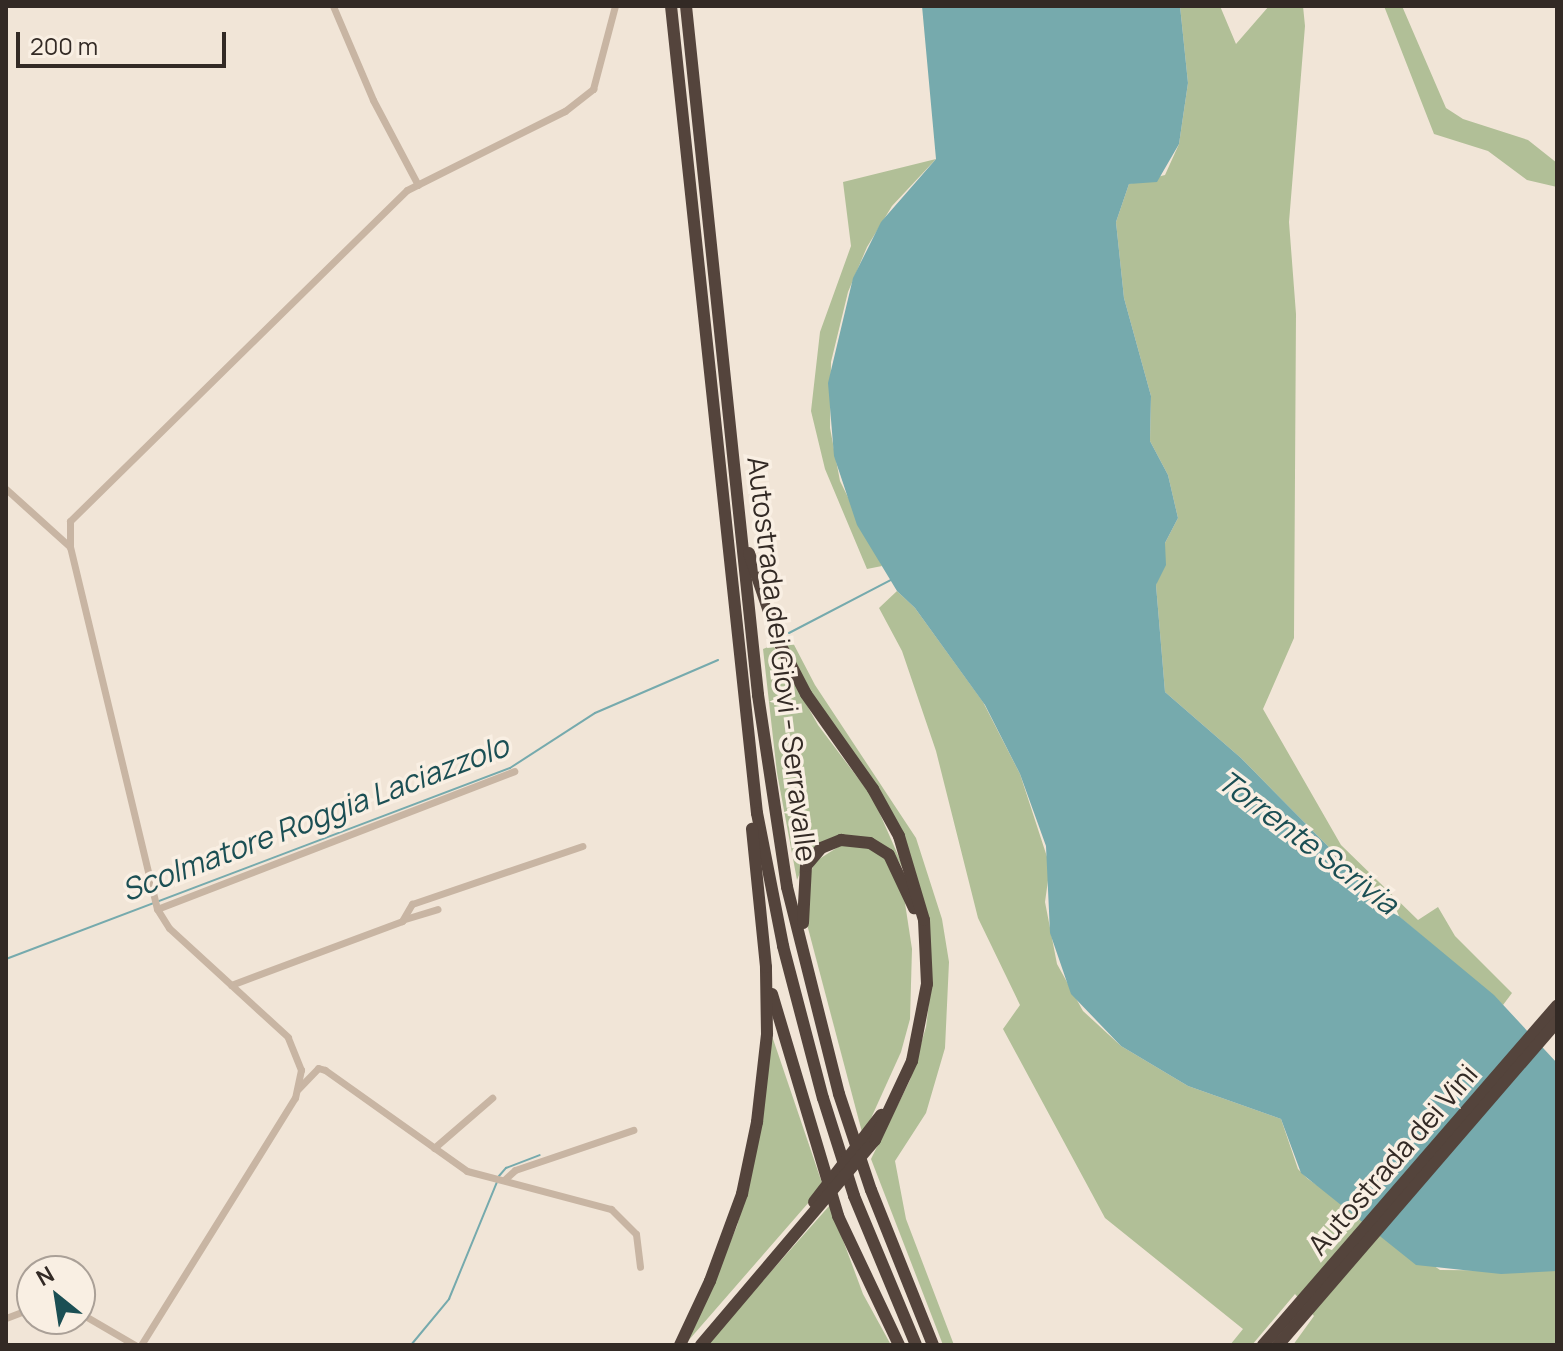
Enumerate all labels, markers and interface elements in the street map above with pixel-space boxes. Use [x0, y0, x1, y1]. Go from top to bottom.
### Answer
scale bar [20, 16, 230, 66]
text: 200 m [30, 29, 98, 62]
street label: Autostrada dei Giovi - Serravalle [741, 455, 825, 863]
water label: Scolmatore Roggia Laciazzolo [116, 727, 514, 909]
water label: Torrente Scrivia [1211, 763, 1405, 921]
street label: Autostrada dei Vini [1300, 1057, 1484, 1261]
north arrow [16, 1255, 96, 1335]
text: N [31, 1259, 59, 1293]

